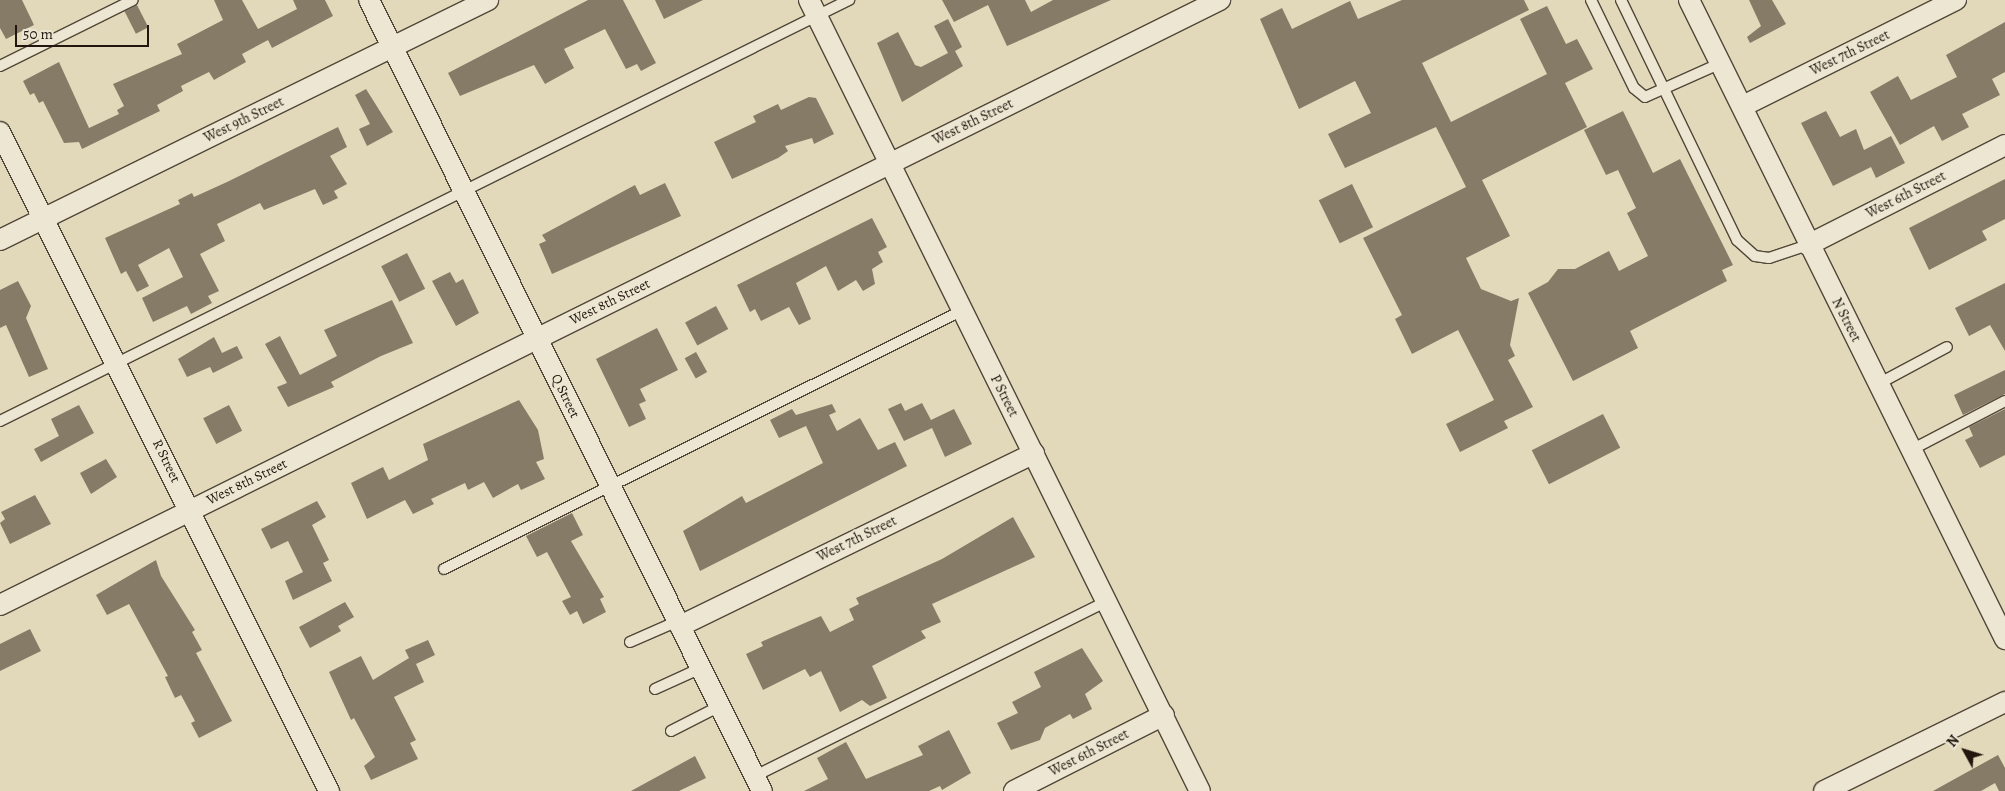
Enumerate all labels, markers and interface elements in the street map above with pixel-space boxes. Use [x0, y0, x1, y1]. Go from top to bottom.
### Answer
scale bar [18, 15, 151, 47]
text: 50 m [23, 24, 53, 44]
street label: West 7th Street [1807, 26, 1893, 80]
street label: West 9th Street [201, 93, 287, 147]
street label: West 8th Street [930, 95, 1016, 149]
street label: West 6th Street [1863, 168, 1949, 222]
street label: West 8th Street [567, 275, 653, 329]
street label: N Street [1828, 295, 1864, 345]
street label: Q Street [547, 371, 583, 421]
street label: P Street [986, 372, 1022, 420]
street label: R Street [148, 437, 184, 485]
street label: West 8th Street [204, 455, 290, 509]
street label: West 7th Street [814, 512, 900, 566]
street label: West 6th Street [1046, 726, 1132, 780]
north arrow [1940, 726, 1990, 776]
text: N [1942, 731, 1964, 751]

